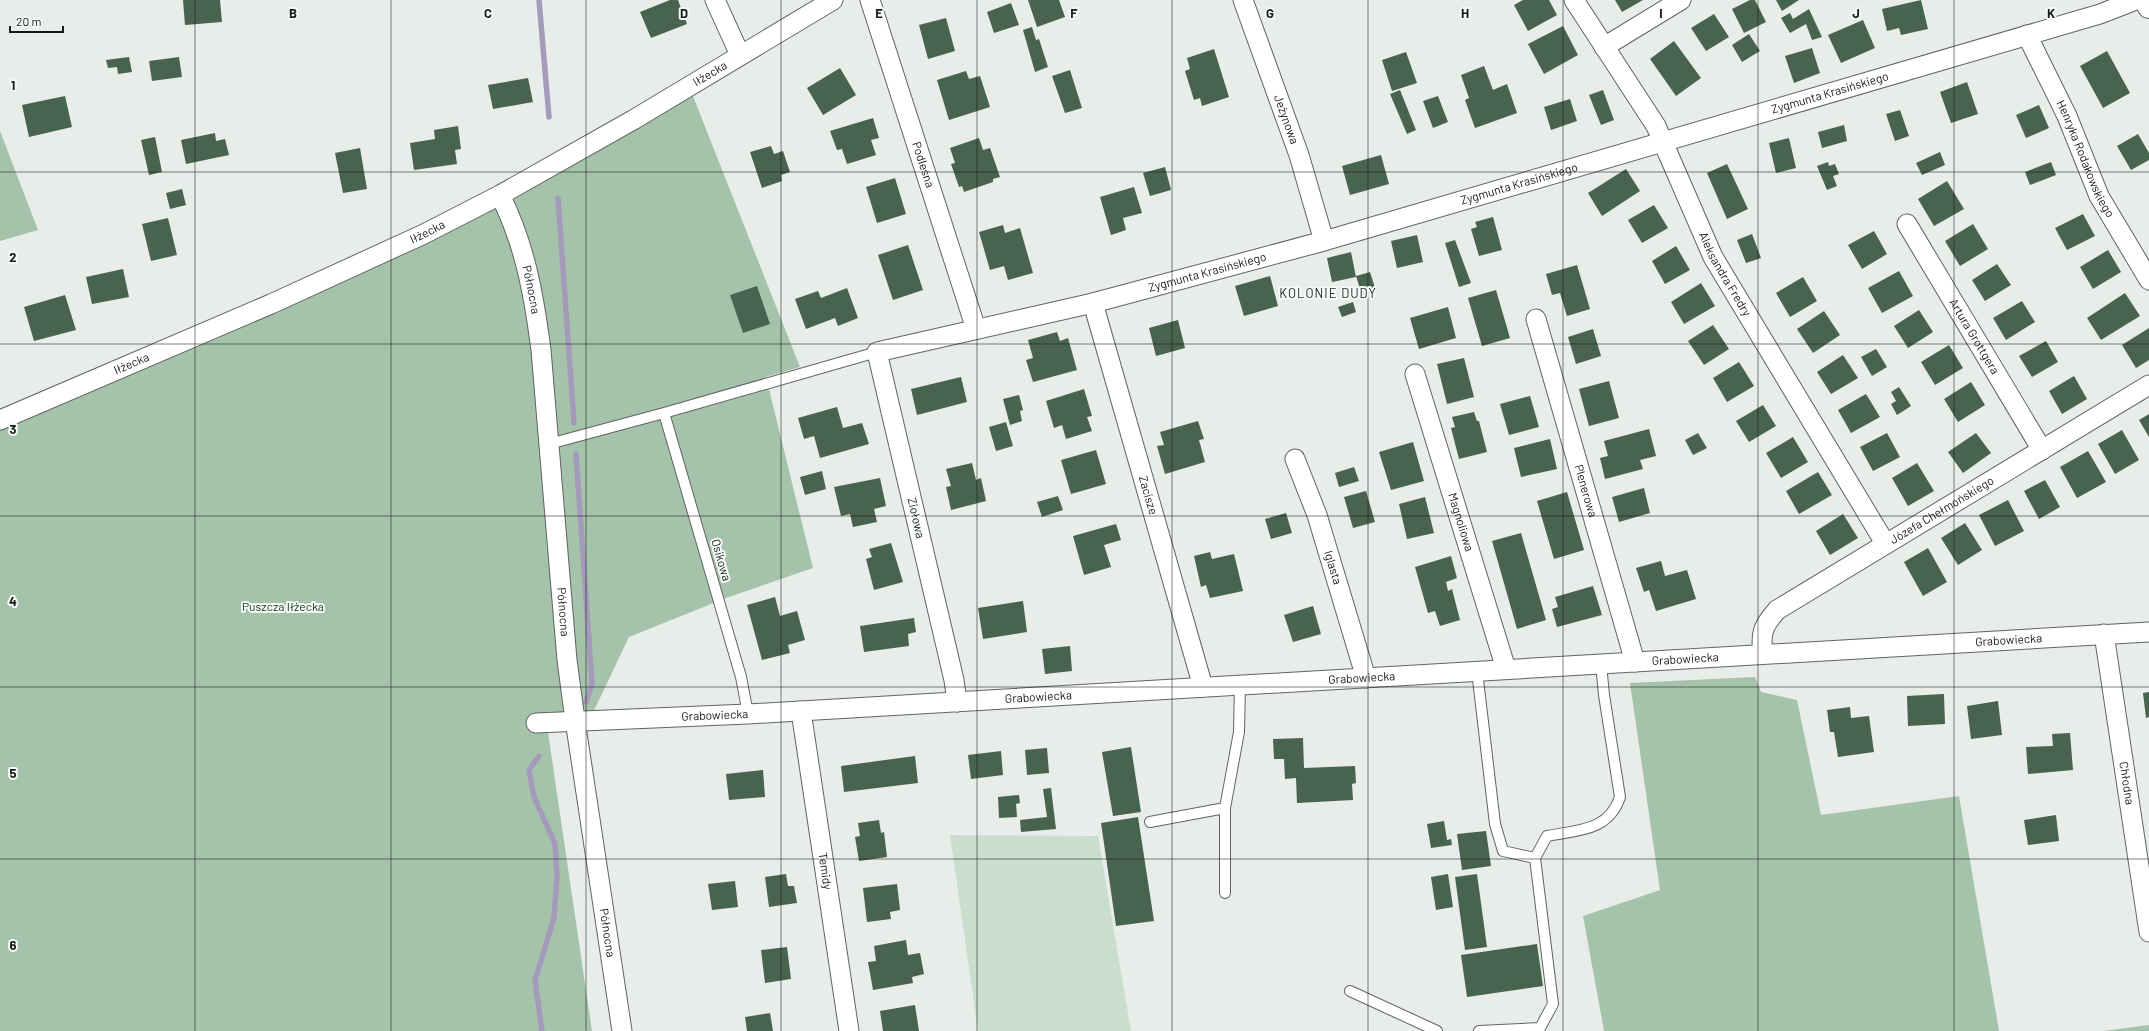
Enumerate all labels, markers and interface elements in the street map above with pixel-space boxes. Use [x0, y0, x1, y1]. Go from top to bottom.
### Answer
text: B [289, 5, 297, 21]
text: C [484, 5, 492, 21]
text: D [680, 5, 688, 21]
text: E [875, 5, 883, 21]
text: F [1070, 5, 1078, 21]
text: G [1266, 5, 1274, 21]
text: H [1461, 5, 1469, 21]
text: I [1659, 5, 1663, 21]
text: J [1852, 5, 1860, 21]
text: K [2047, 5, 2055, 21]
scale bar [10, 8, 63, 34]
text: 20 m [16, 14, 42, 28]
street label: Iłżecka [690, 57, 729, 89]
street label: Zygmunta Krasińskiego [1769, 68, 1890, 116]
text: 1 [11, 77, 15, 93]
street label: Jeżynowa [1272, 92, 1302, 146]
street label: Henryka Rodakowskiego [2054, 98, 2118, 220]
street label: Podleśna [910, 140, 938, 189]
street label: Zygmunta Krasińskiego [1459, 159, 1579, 207]
street label: Iłżecka [407, 217, 447, 246]
street label: Aleksandra Fredry [1697, 230, 1755, 319]
text: 2 [9, 249, 17, 265]
street label: Zygmunta Krasińskiego [1147, 249, 1268, 294]
street label: Północna [520, 264, 544, 315]
district label: KOLONIE DUDY [1279, 285, 1377, 301]
street label: Artura Grottgera [1947, 296, 2003, 376]
street label: Iłżecka [111, 349, 151, 377]
text: 3 [9, 421, 17, 437]
street label: Plenerowa [1572, 463, 1601, 519]
street label: Józefa Chełmońskiego [1887, 473, 1996, 546]
street label: Zacisze [1137, 474, 1161, 516]
street label: Magnoliowa [1446, 491, 1477, 553]
street label: Ziołowa [906, 496, 928, 539]
street label: Osikowa [709, 537, 735, 582]
street label: Iglasta [1322, 549, 1345, 586]
street label: Północna [555, 587, 573, 637]
text: 4 [9, 593, 17, 609]
park label: Puszcza Iłżecka [242, 599, 324, 613]
street label: Grabowiecka [1975, 630, 2042, 648]
street label: Grabowiecka [1651, 649, 1719, 667]
street label: Grabowiecka [1328, 668, 1396, 686]
street label: Grabowiecka [1004, 687, 1072, 705]
street label: Grabowiecka [681, 706, 749, 723]
street label: Chłodna [2117, 761, 2138, 806]
text: 5 [9, 765, 17, 781]
street label: Temidy [816, 851, 836, 891]
street label: Północna [598, 907, 619, 958]
text: 6 [10, 937, 17, 953]

